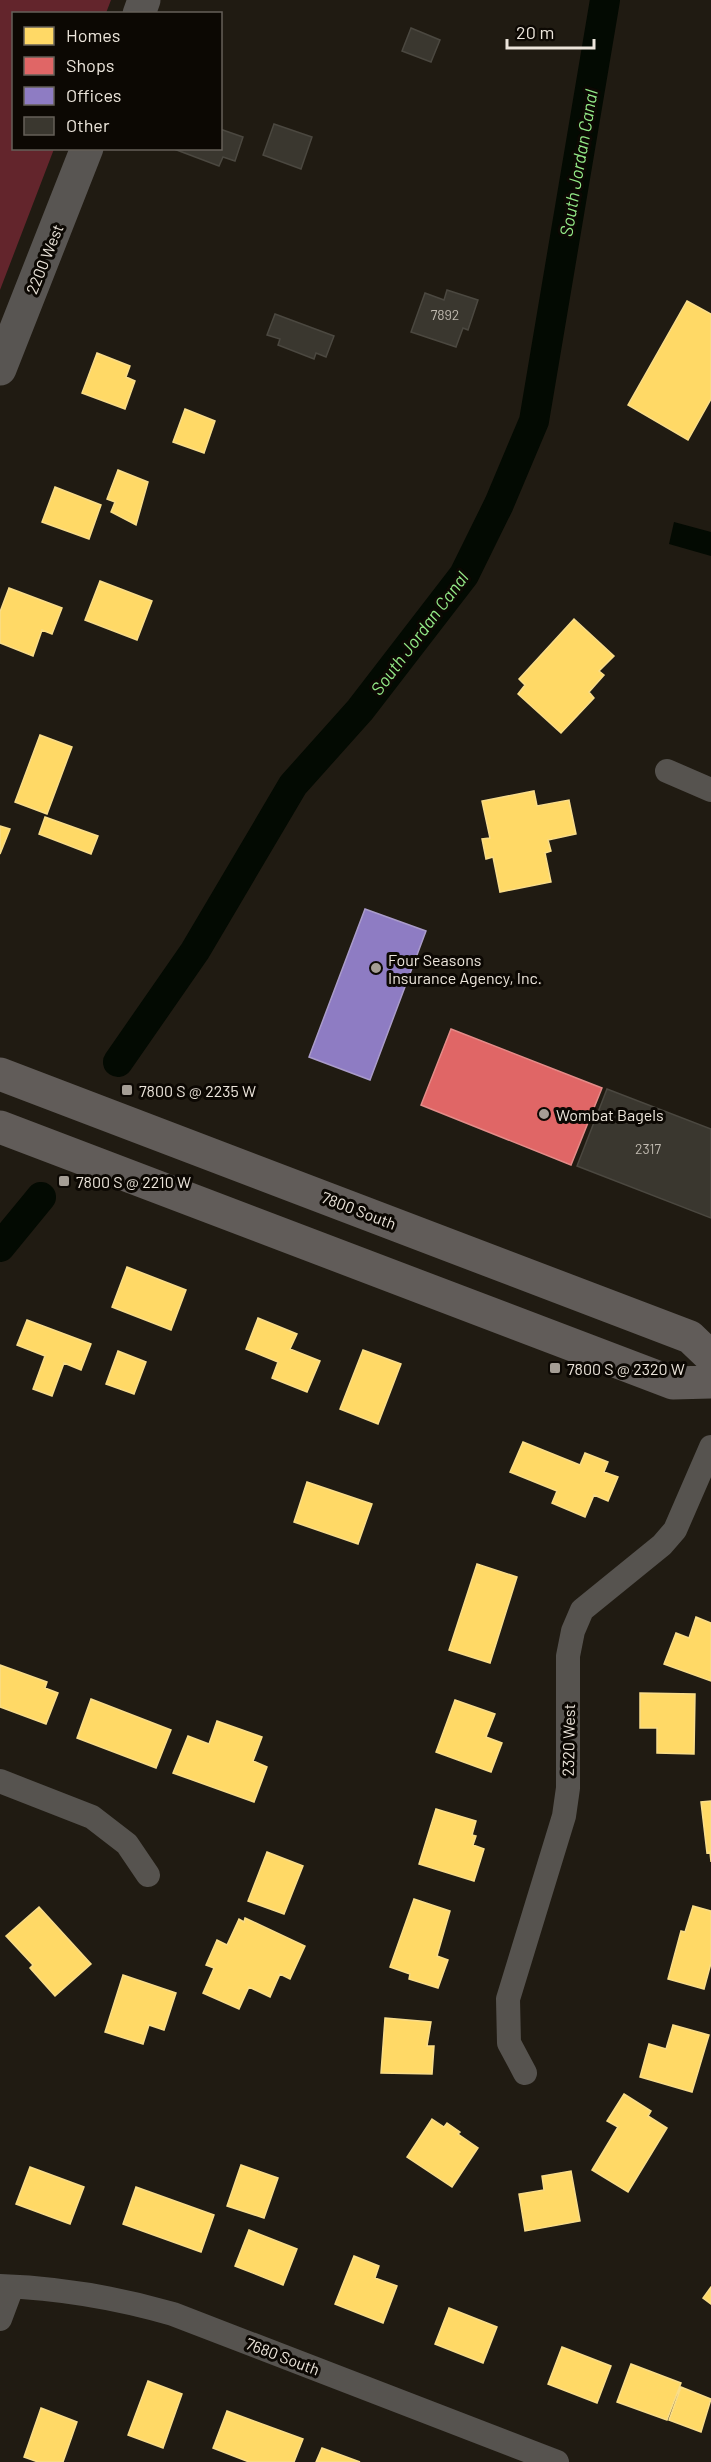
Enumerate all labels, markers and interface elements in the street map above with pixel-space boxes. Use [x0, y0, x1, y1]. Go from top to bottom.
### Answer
legend [12, 12, 222, 150]
scale bar [507, 12, 594, 50]
text: 20 m [516, 21, 554, 43]
text: Homes [66, 24, 120, 46]
text: Shops [66, 54, 115, 76]
text: Offices [66, 84, 122, 106]
water label: South Jordan Canal [554, 88, 602, 238]
text: Other [66, 114, 110, 136]
street label: 2200 West [21, 221, 67, 297]
house number: 7892 [431, 306, 459, 323]
water label: South Jordan Canal [365, 567, 473, 699]
place label: Four Seasons Insurance Agency, Inc. [388, 950, 542, 987]
marker: Four Seasons Insurance Agency, Inc. [369, 961, 383, 975]
place label: 7800 S @ 2235 W [139, 1081, 256, 1100]
marker: 7800 S @ 2235 W [120, 1083, 134, 1097]
place label: Wombat Bagels [556, 1105, 664, 1124]
marker: Wombat Bagels [537, 1107, 551, 1121]
house number: 2317 [635, 1140, 661, 1157]
place label: 7800 S @ 2210 W [76, 1172, 191, 1191]
marker: 7800 S @ 2210 W [57, 1174, 71, 1188]
street label: 7800 South [319, 1187, 399, 1233]
place label: 7800 S @ 2320 W [567, 1359, 685, 1378]
marker: 7800 S @ 2320 W [548, 1361, 562, 1375]
street label: 2320 West [558, 1703, 578, 1777]
street label: 7680 South [243, 2333, 323, 2379]

